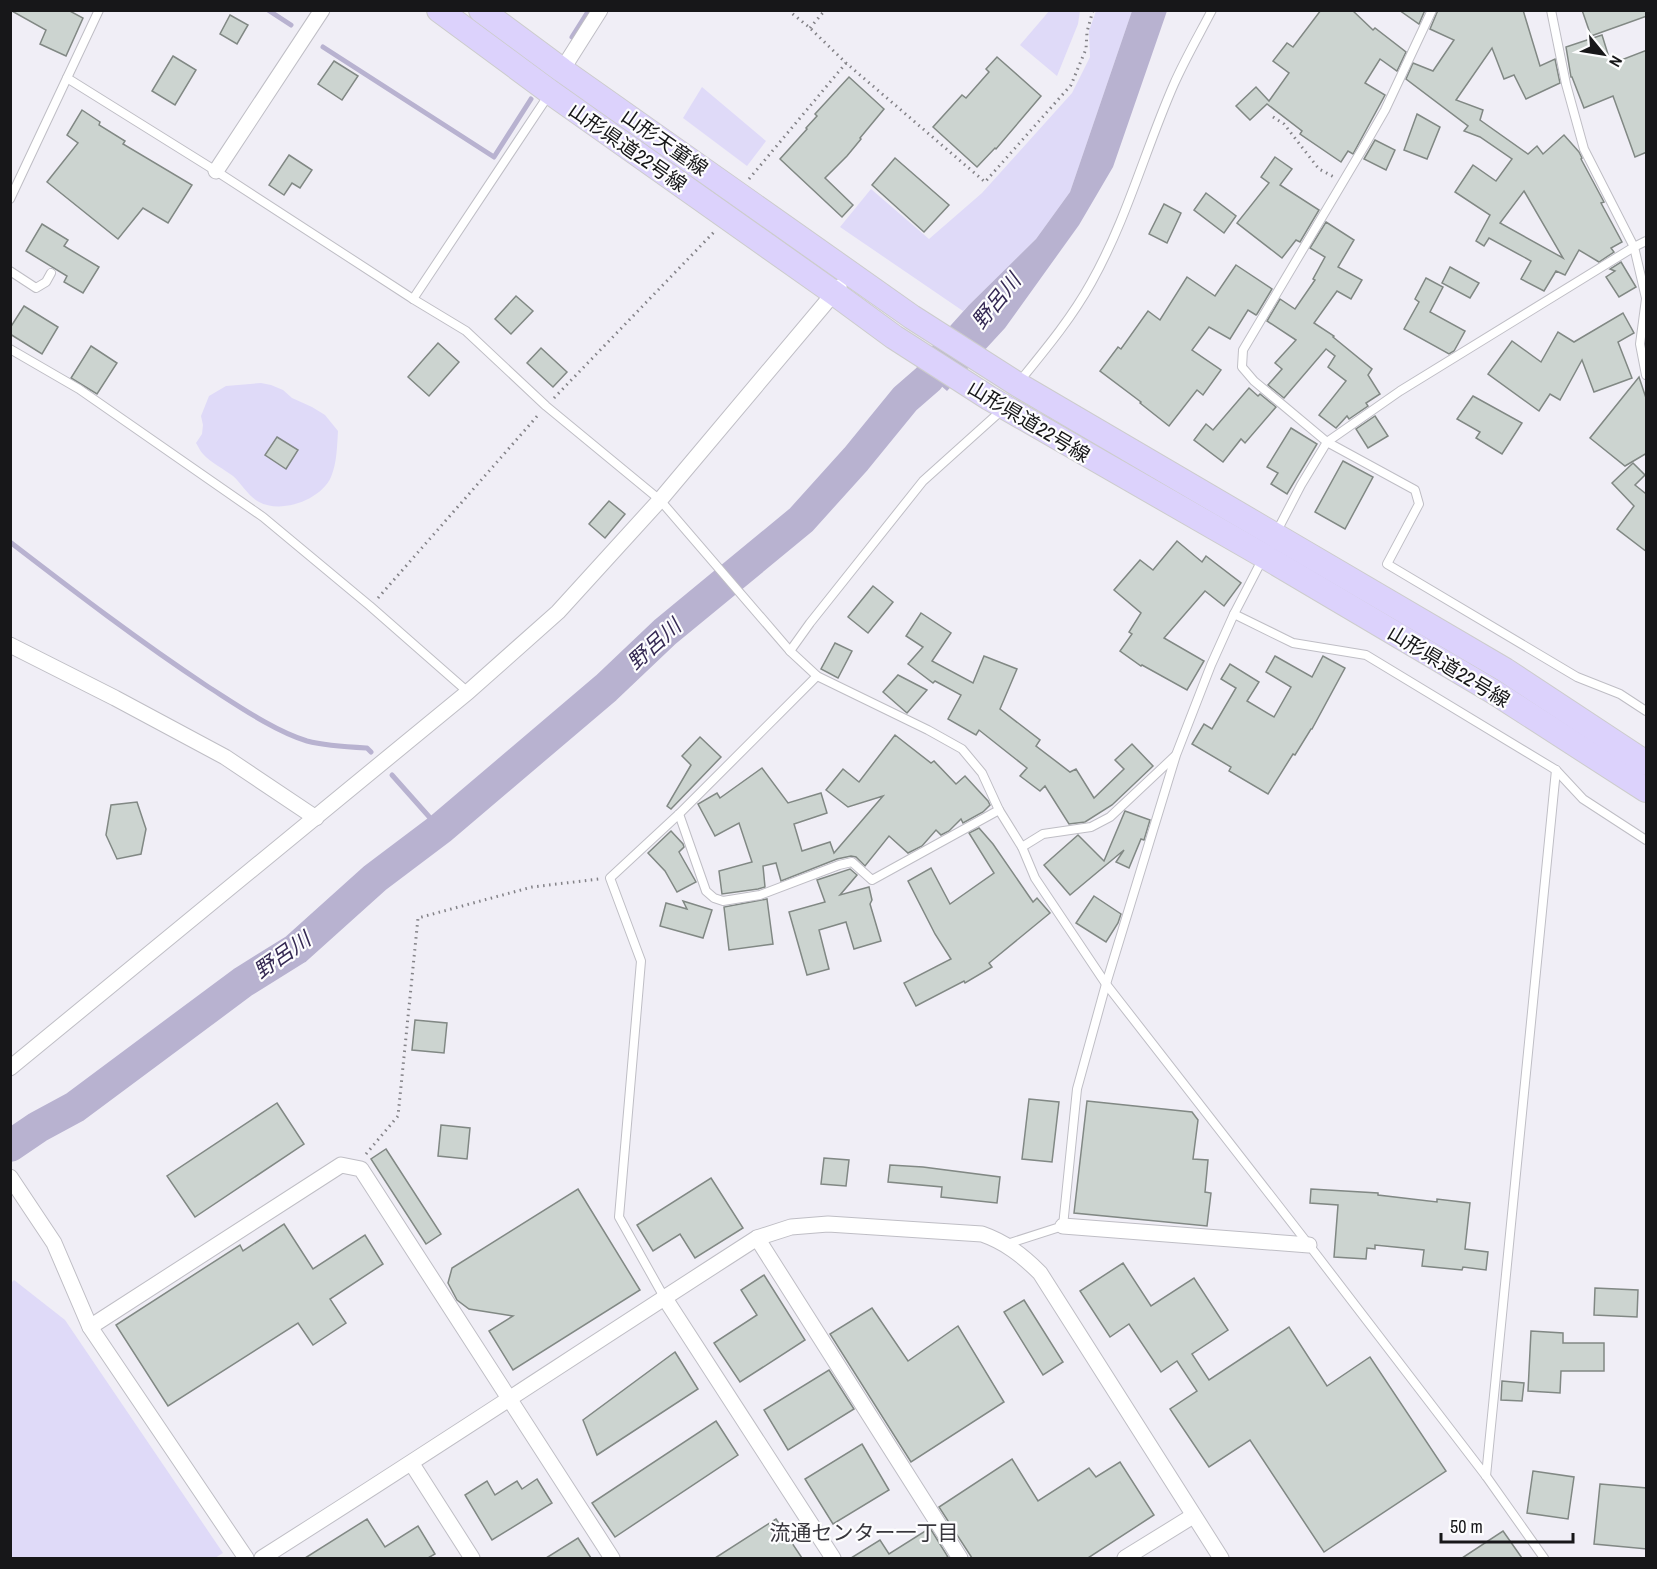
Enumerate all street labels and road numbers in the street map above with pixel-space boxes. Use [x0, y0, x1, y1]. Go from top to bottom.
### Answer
street label: 山形県道22号線 [564, 96, 692, 198]
street label: 山形天童線 [616, 102, 714, 182]
street label: 山形県道22号線 [963, 374, 1095, 468]
street label: 山形県道22号線 [1383, 619, 1515, 713]

